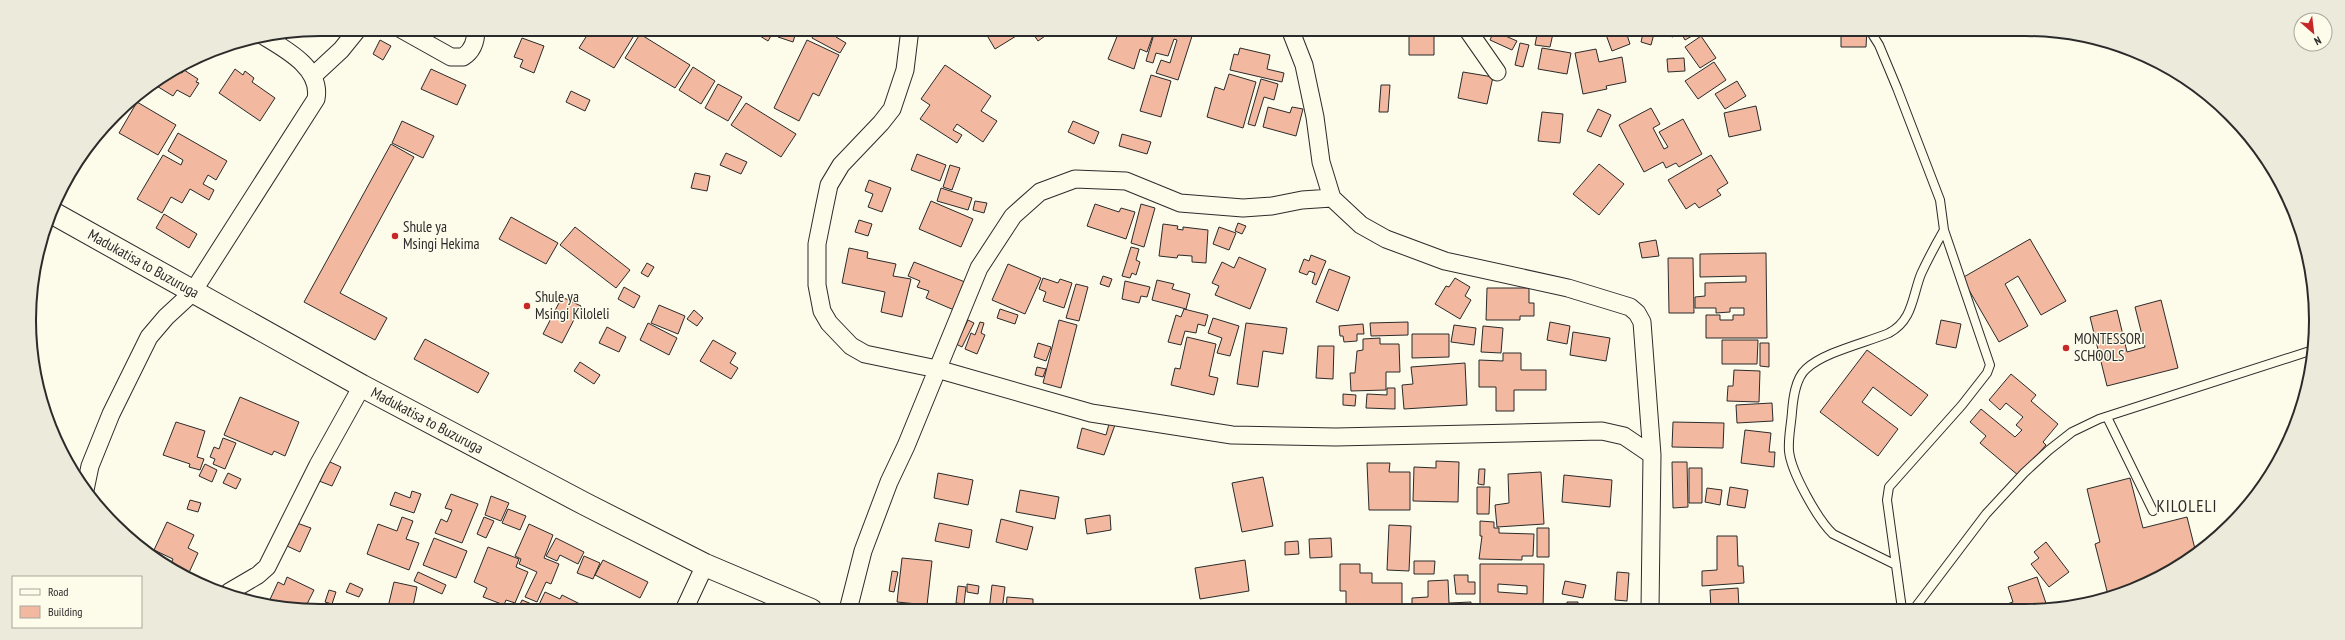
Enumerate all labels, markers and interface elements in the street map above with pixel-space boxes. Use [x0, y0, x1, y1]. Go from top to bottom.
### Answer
north arrow [2293, 12, 2333, 52]
text: N [2312, 33, 2324, 48]
place label: Shule ya Msingi Hekima [403, 217, 479, 253]
street label: Madukatisa to Buzuruga [85, 225, 203, 302]
marker: Shule ya Msingi Hekima [390, 231, 400, 241]
place label: Shule ya Msingi Kiloleli [535, 287, 609, 323]
marker: Shule ya Msingi Kiloleli [522, 301, 532, 311]
place label: MONTESSORI SCHOOLS [2074, 329, 2145, 365]
marker: MONTESSORI SCHOOLS [2061, 343, 2071, 353]
street label: Madukatisa to Buzuruga [368, 382, 487, 458]
district label: KILOLELI [2156, 495, 2218, 517]
legend [12, 576, 142, 628]
text: Road [48, 584, 68, 599]
text: Building [48, 604, 83, 619]

